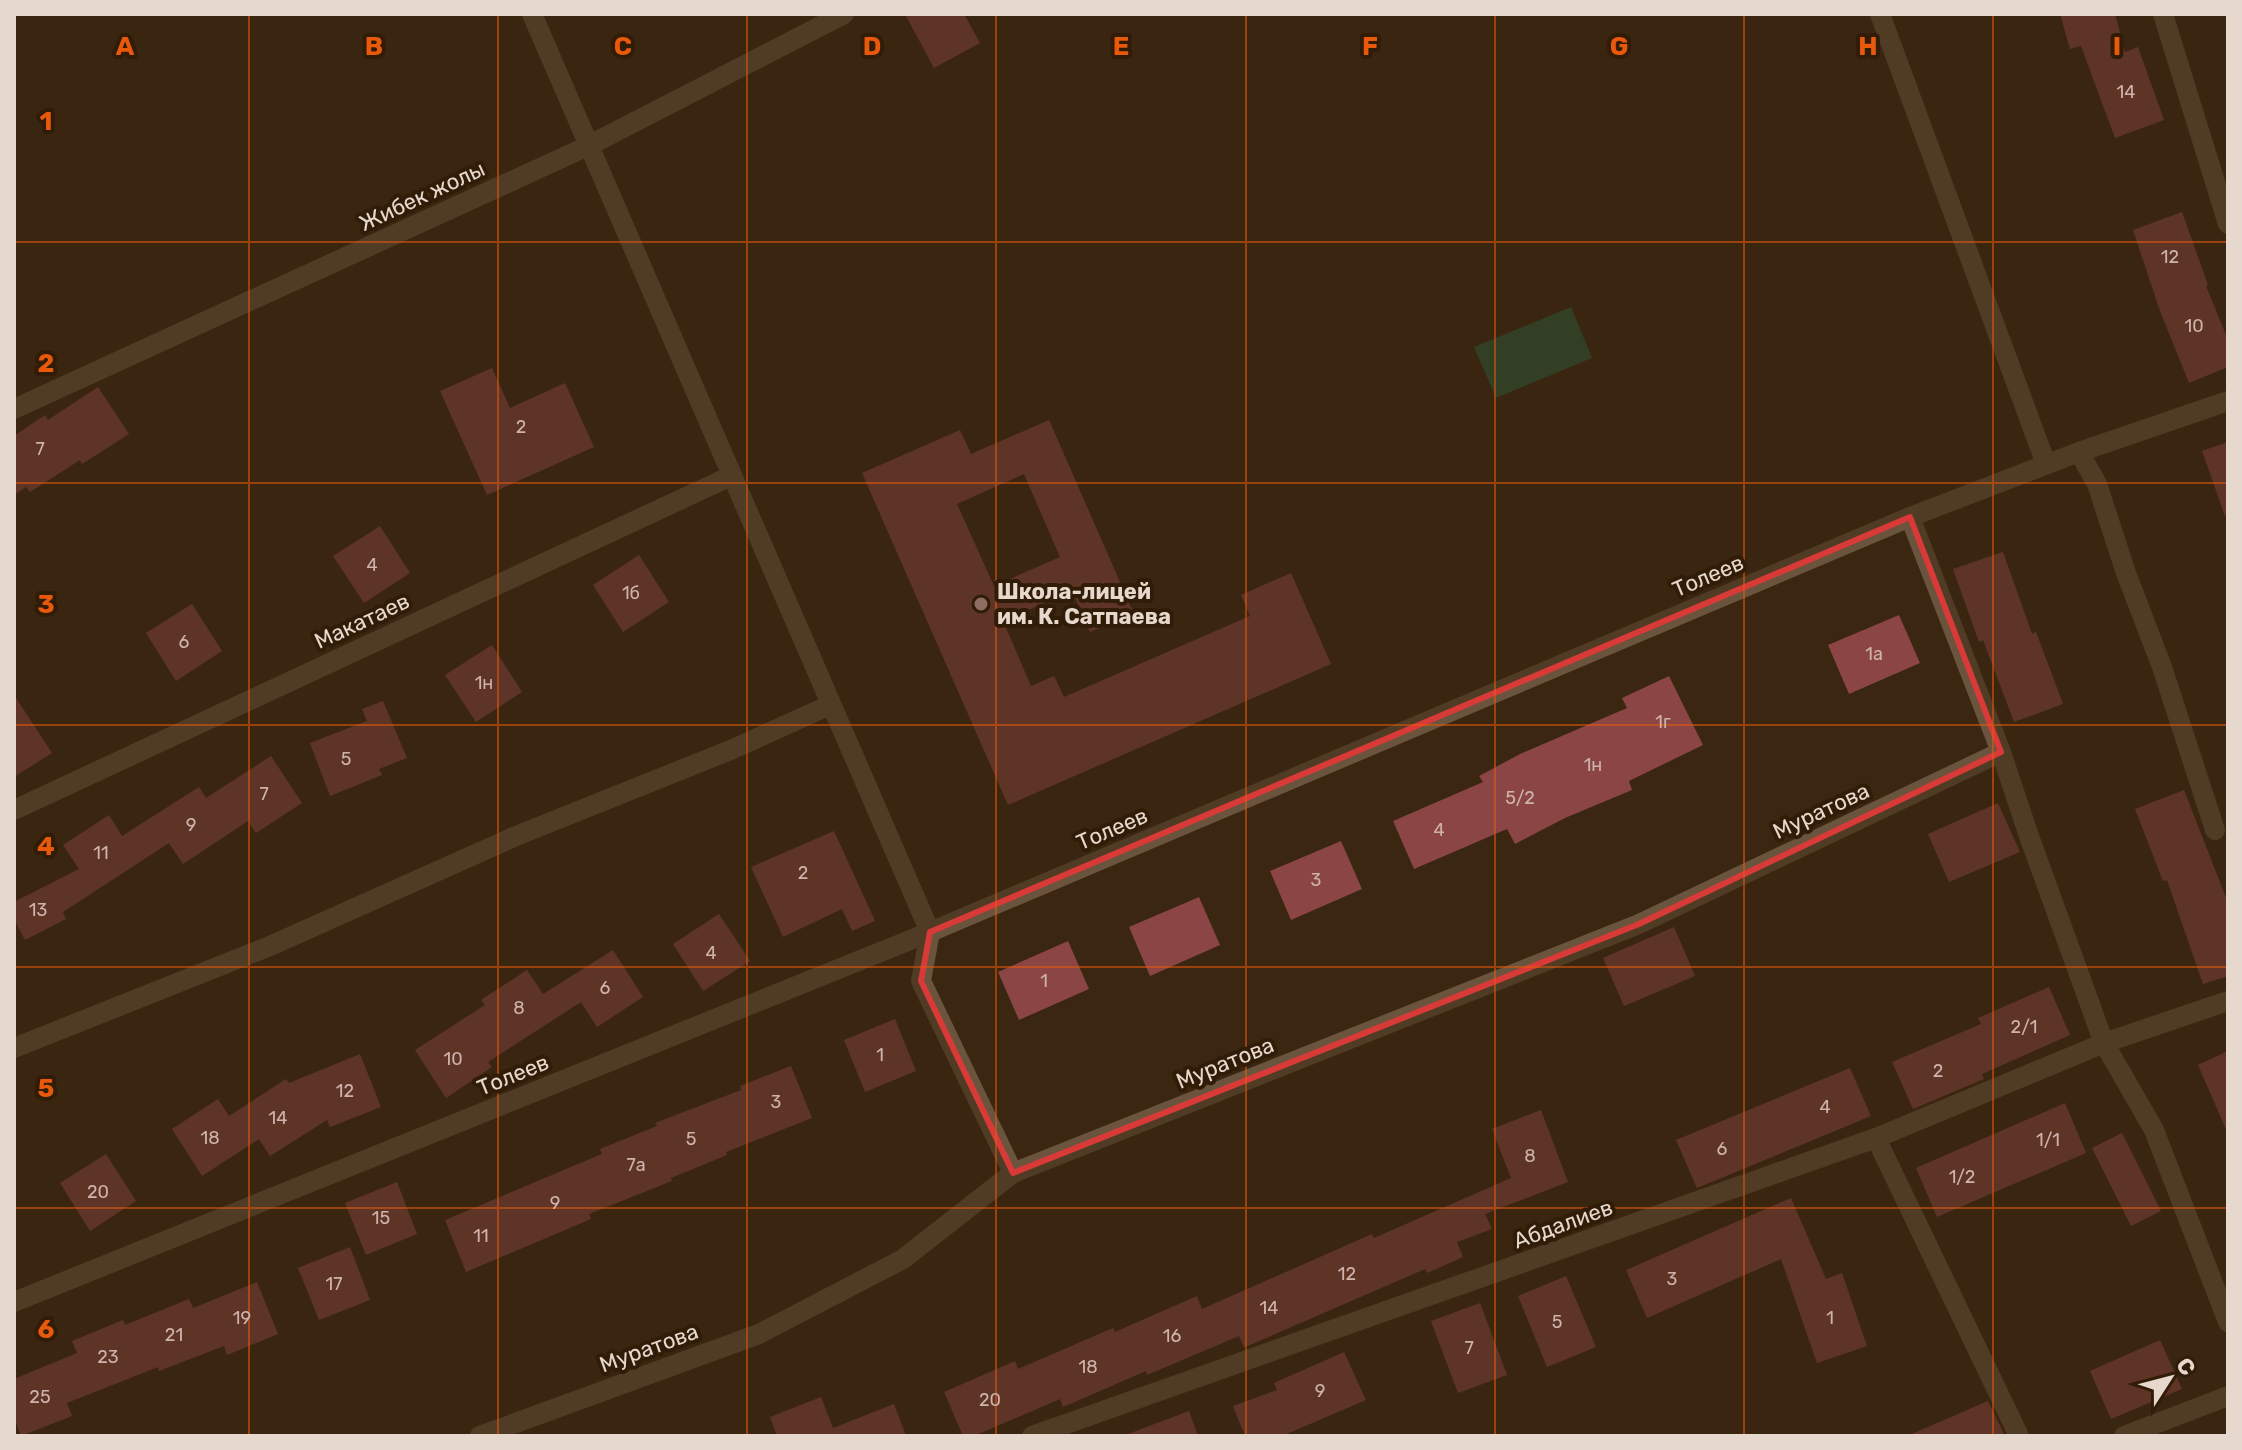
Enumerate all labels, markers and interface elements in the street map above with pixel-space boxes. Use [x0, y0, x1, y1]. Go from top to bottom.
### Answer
text: A [116, 31, 135, 62]
text: B [365, 31, 383, 62]
text: C [614, 31, 632, 62]
text: D [863, 31, 881, 62]
text: E [1113, 31, 1129, 62]
text: F [1362, 31, 1378, 62]
text: G [1610, 31, 1628, 62]
text: H [1858, 31, 1878, 62]
text: I [2113, 31, 2121, 62]
house number: 14 [2117, 81, 2135, 103]
text: 1 [40, 106, 52, 137]
street label: Жибек жолы [355, 155, 489, 237]
house number: 12 [2161, 246, 2179, 268]
house number: 10 [2184, 315, 2204, 337]
text: 2 [38, 348, 54, 379]
house number: 2 [516, 416, 526, 438]
house number: 7 [35, 438, 45, 460]
street label: Толеев [1668, 549, 1748, 603]
house number: 4 [366, 554, 378, 576]
place label: Школа-лицей им. К. Сатпаева [997, 578, 1171, 630]
house number: 1б [622, 582, 640, 604]
street label: Макатаев [310, 587, 414, 655]
text: 3 [37, 589, 55, 620]
marker: Школа-лицей им. К. Сатпаева [972, 595, 990, 613]
house number: 6 [179, 631, 190, 653]
house number: 1а [1865, 643, 1883, 665]
house number: 1н [475, 672, 493, 694]
house number: 1г [1655, 711, 1671, 733]
house number: 5 [341, 748, 351, 770]
house number: 1н [1584, 754, 1602, 776]
street label: Муратова [1769, 777, 1873, 845]
house number: 7 [259, 783, 269, 805]
house number: 5/2 [1505, 787, 1535, 809]
street label: Толеев [1072, 802, 1152, 856]
house number: 9 [186, 814, 196, 836]
house number: 4 [1433, 819, 1445, 841]
text: 4 [37, 831, 55, 862]
house number: 11 [93, 842, 109, 864]
house number: 2 [798, 862, 808, 884]
house number: 3 [1311, 869, 1321, 891]
house number: 13 [29, 899, 47, 921]
house number: 4 [705, 942, 717, 964]
house number: 1 [1040, 970, 1048, 992]
house number: 6 [600, 977, 611, 999]
house number: 8 [513, 997, 525, 1019]
house number: 2/1 [2011, 1016, 2037, 1038]
street label: Муратова [1172, 1031, 1278, 1095]
house number: 1 [876, 1044, 884, 1066]
house number: 10 [443, 1048, 463, 1070]
street label: Толеев [473, 1048, 553, 1102]
house number: 2 [1933, 1060, 1943, 1082]
text: 5 [38, 1073, 54, 1104]
house number: 12 [336, 1080, 354, 1102]
house number: 3 [771, 1091, 781, 1113]
house number: 4 [1819, 1096, 1831, 1118]
house number: 14 [269, 1107, 287, 1129]
house number: 18 [200, 1127, 220, 1149]
house number: 5 [686, 1128, 696, 1150]
house number: 1/1 [2036, 1129, 2060, 1151]
house number: 6 [1717, 1138, 1728, 1160]
house number: 8 [1524, 1145, 1536, 1167]
house number: 7а [626, 1154, 646, 1176]
house number: 1/2 [1949, 1166, 1975, 1188]
house number: 20 [87, 1181, 109, 1203]
house number: 9 [550, 1192, 560, 1214]
street label: Абдалиев [1510, 1194, 1616, 1254]
house number: 15 [372, 1207, 390, 1229]
house number: 11 [473, 1225, 489, 1247]
house number: 12 [1338, 1263, 1356, 1285]
house number: 3 [1667, 1268, 1677, 1290]
house number: 17 [326, 1273, 342, 1295]
house number: 14 [1260, 1297, 1278, 1319]
house number: 19 [233, 1307, 251, 1329]
house number: 1 [1826, 1307, 1834, 1329]
house number: 5 [1552, 1311, 1562, 1333]
text: 6 [38, 1314, 55, 1345]
street label: Муратова [596, 1318, 702, 1378]
house number: 21 [165, 1324, 183, 1346]
house number: 16 [1163, 1325, 1181, 1347]
house number: 7 [1464, 1337, 1474, 1359]
north arrow [2130, 1338, 2210, 1418]
house number: 23 [97, 1346, 119, 1368]
text: С [2170, 1352, 2201, 1381]
house number: 18 [1078, 1356, 1098, 1378]
house number: 9 [1315, 1380, 1325, 1402]
house number: 25 [29, 1386, 51, 1408]
house number: 20 [979, 1389, 1001, 1411]

